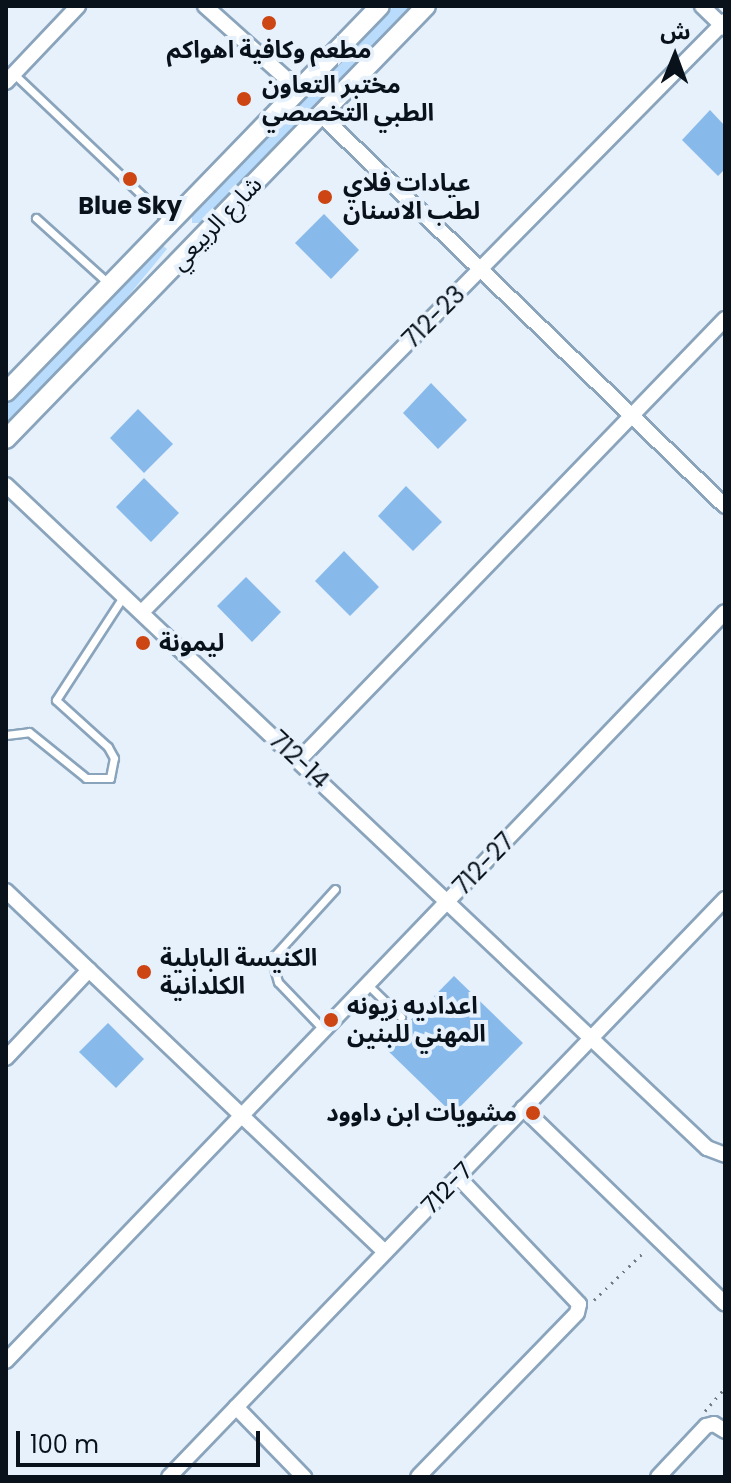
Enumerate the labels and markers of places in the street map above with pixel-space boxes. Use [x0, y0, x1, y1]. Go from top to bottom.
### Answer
marker: مطعم وكافية اهواكم [260, 14, 278, 32]
place label: مطعم وكافية اهواكم [166, 36, 372, 64]
place label: مختبر التعاون الطبي التخصصي [262, 71, 434, 127]
marker: مختبر التعاون الطبي التخصصي [233, 88, 255, 110]
place label: عيادات فلاي لطب الاسنان [343, 169, 480, 225]
marker: Blue Sky [121, 170, 139, 188]
marker: عيادات فلاي لطب الاسنان [314, 186, 336, 208]
place label: Blue Sky [78, 192, 182, 220]
place label: ليمونة [159, 629, 224, 657]
marker: ليمونة [134, 634, 152, 652]
place label: الكنيسة البابلية الكلدانية [160, 944, 317, 1000]
marker: الكنيسة البابلية الكلدانية [135, 963, 153, 981]
place label: اعداديه زيونه المهني للبنين [347, 992, 486, 1048]
marker: اعداديه زيونه المهني للبنين [322, 1011, 340, 1029]
place label: مشويات ابن داوود [326, 1099, 517, 1127]
marker: مشويات ابن داوود [524, 1104, 542, 1122]

